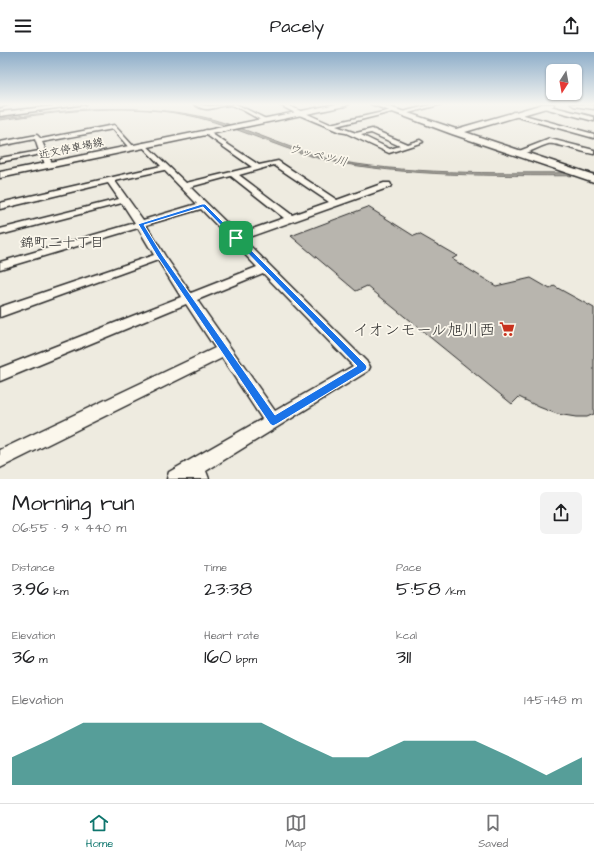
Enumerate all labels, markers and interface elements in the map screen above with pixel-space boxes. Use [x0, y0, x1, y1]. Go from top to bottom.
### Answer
text: Pacely [270, 14, 324, 39]
icon: menu [12, 15, 34, 37]
icon: share [560, 15, 582, 37]
north arrow [546, 64, 582, 100]
map controls [546, 64, 582, 100]
street label: 近文停車場線 [37, 134, 105, 163]
water label: ウッペツ川 [287, 140, 349, 171]
pin [219, 221, 253, 255]
icon: arrive [225, 227, 247, 249]
district label: 錦町二十丁目 [20, 233, 104, 253]
place label: イオンモール旭川西 [353, 319, 495, 341]
supermarket icon: イオンモール旭川西 [498, 320, 516, 338]
text: Morning run [12, 488, 135, 519]
button: share [540, 492, 582, 534]
text: 06:55 · 9 × 440 m [12, 519, 126, 537]
text: Distance [12, 560, 55, 575]
text: Time [204, 560, 227, 575]
text: Pace [396, 560, 422, 575]
text: 3.96 [12, 575, 49, 603]
text: 23:38 [204, 575, 252, 603]
text: 5:58 [396, 575, 441, 603]
text: km [49, 584, 69, 599]
text: /km [441, 584, 465, 599]
text: Elevation [12, 628, 55, 643]
text: Heart rate [204, 628, 259, 643]
text: kcal [396, 628, 417, 643]
text: 36 [12, 643, 35, 671]
text: 160 [204, 643, 232, 671]
text: 311 [396, 643, 411, 671]
text: m [35, 652, 48, 667]
text: bpm [232, 652, 257, 667]
text: Elevation [12, 691, 63, 709]
text: 145–148 m [524, 691, 582, 709]
tab: Home [86, 812, 113, 851]
tab: Map [285, 812, 307, 851]
tab: Saved [478, 812, 508, 851]

